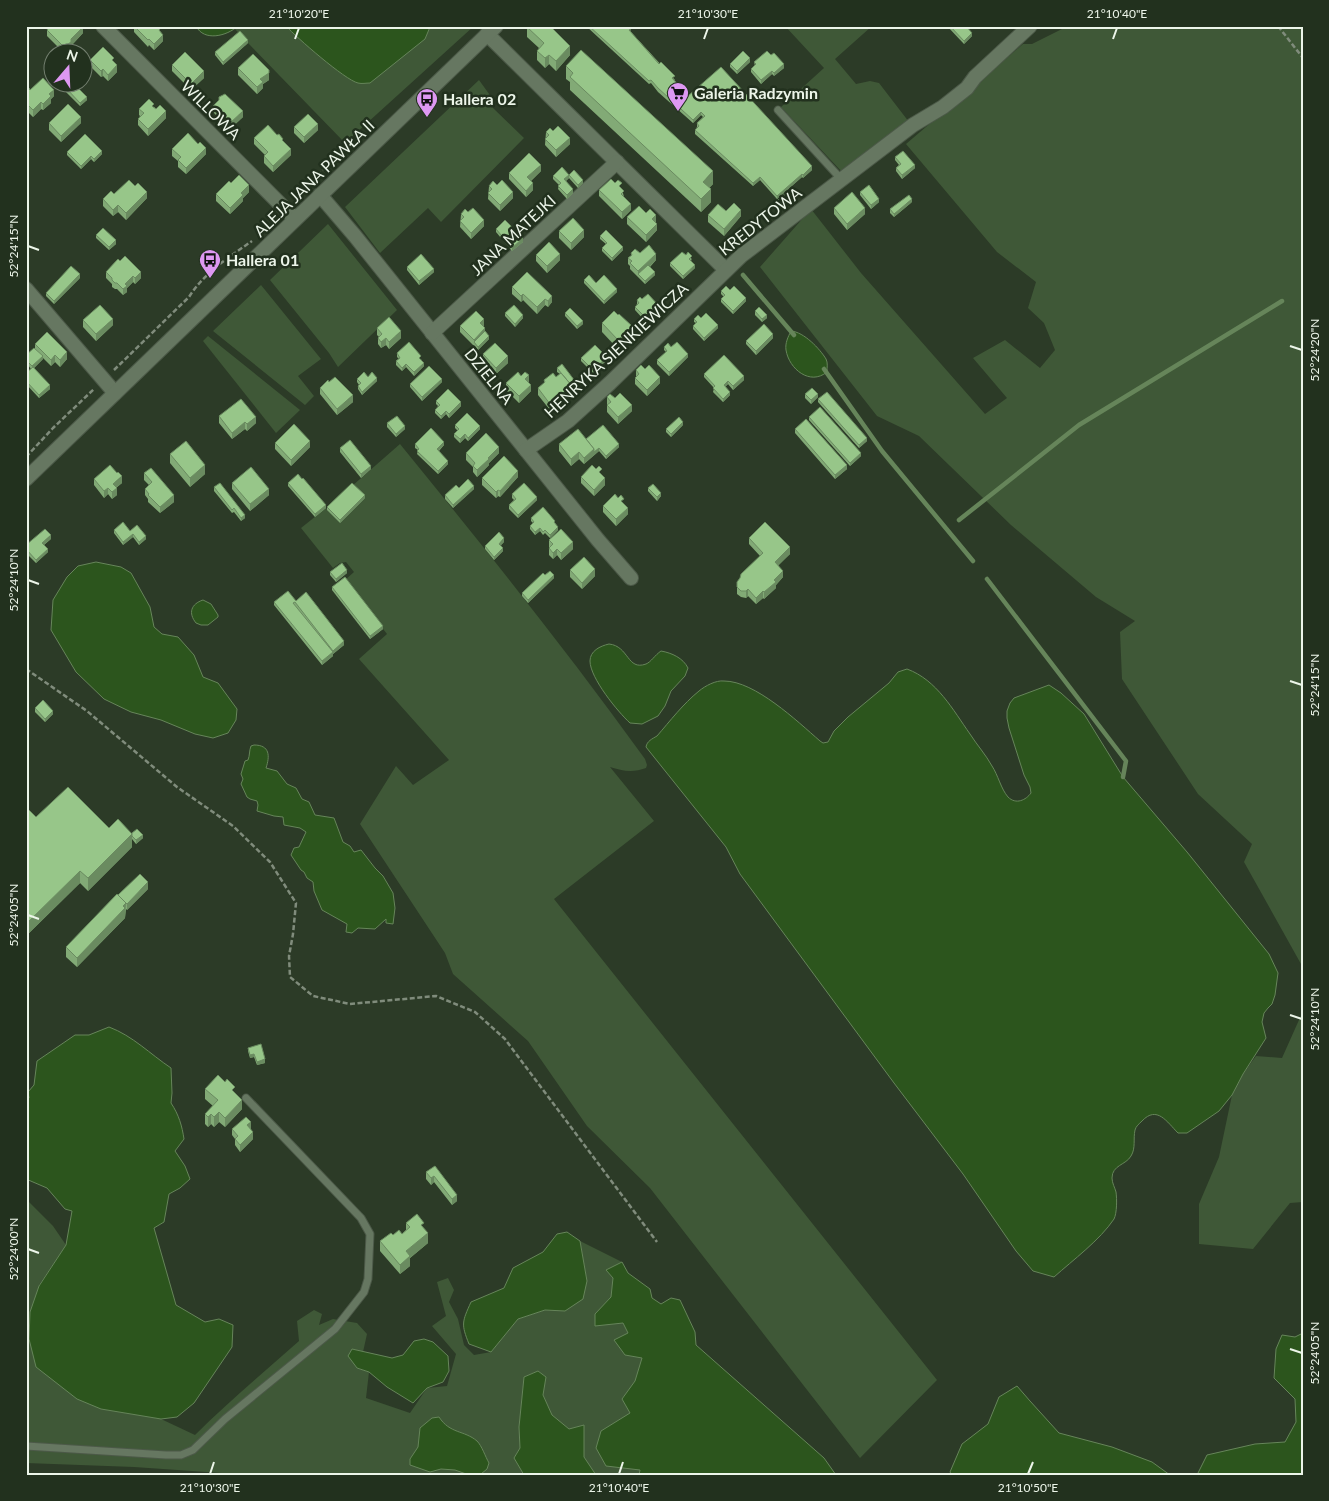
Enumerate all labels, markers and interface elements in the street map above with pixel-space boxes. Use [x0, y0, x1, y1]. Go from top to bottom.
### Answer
text: 21°10'20"E [269, 6, 329, 21]
text: 21°10'30"E [678, 6, 738, 21]
text: 21°10'40"E [1087, 6, 1147, 21]
north arrow [42, 42, 92, 92]
text: N [65, 45, 80, 65]
street label: WILLOWA [178, 76, 245, 143]
supermarket icon: Galeria Radzymin [666, 81, 690, 112]
place label: Galeria Radzymin [694, 83, 818, 102]
bus stop icon: Hallera 02 [415, 87, 439, 118]
place label: Hallera 02 [443, 89, 516, 108]
street label: ALEJA JANA PAWŁA II [249, 115, 378, 240]
street label: KREDYTOWA [715, 182, 805, 259]
street label: JANA MATEJKI [466, 190, 559, 279]
text: 52°24'15"N [6, 215, 21, 277]
bus stop icon: Hallera 01 [198, 248, 222, 279]
place label: Hallera 01 [226, 250, 299, 269]
street label: HENRYKA SIENKIEWICZA [540, 278, 692, 421]
text: 52°24'20"N [1307, 319, 1322, 381]
street label: DZIELNA [461, 344, 518, 408]
text: 52°24'10"N [6, 549, 21, 611]
text: 52°24'15"N [1307, 654, 1322, 716]
text: 52°24'05"N [6, 884, 21, 946]
text: 52°24'10"N [1307, 988, 1322, 1050]
text: 52°24'00"N [6, 1218, 21, 1280]
text: 52°24'05"N [1307, 1322, 1322, 1384]
text: 21°10'30"E [180, 1480, 240, 1495]
text: 21°10'40"E [589, 1480, 649, 1495]
text: 21°10'50"E [998, 1480, 1058, 1495]

